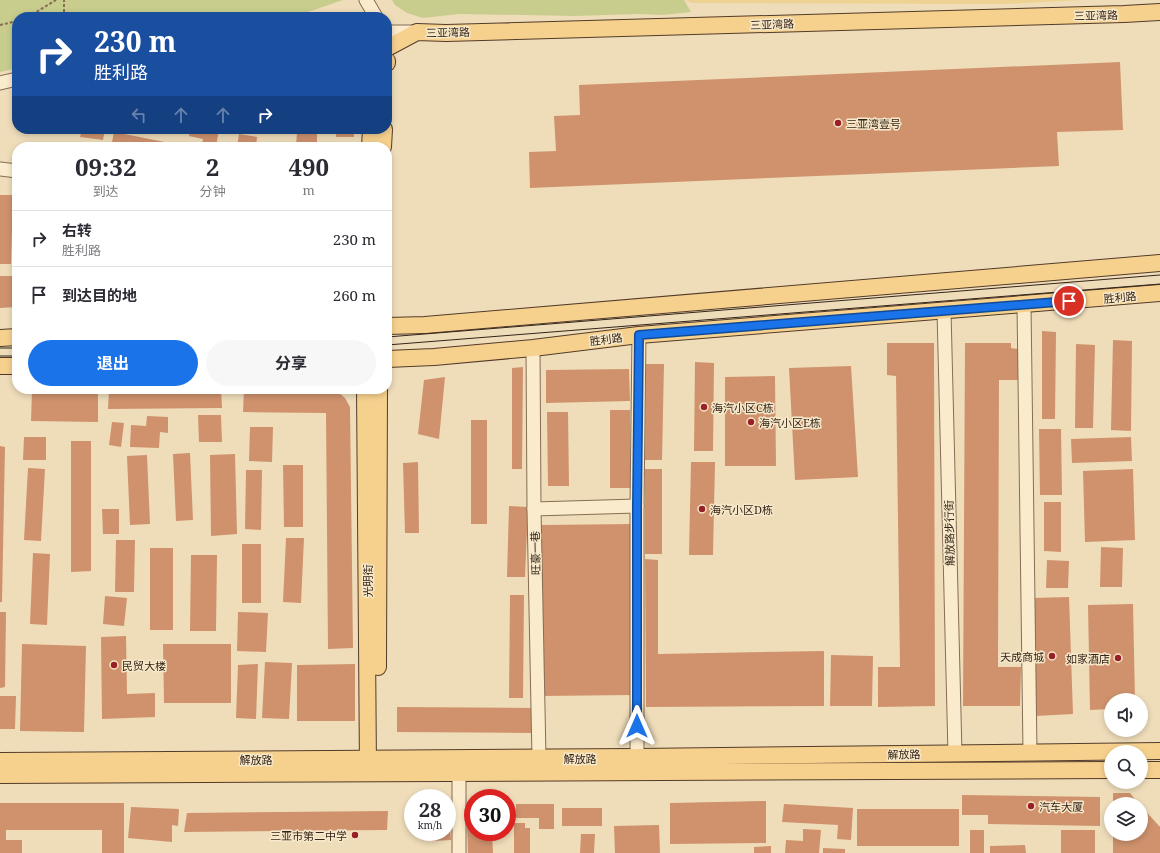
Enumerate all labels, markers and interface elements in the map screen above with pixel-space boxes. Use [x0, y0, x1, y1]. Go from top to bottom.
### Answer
street label: 三亚湾路 [1074, 7, 1118, 23]
street label: 三亚湾路 [750, 16, 794, 32]
text: 230 m [94, 22, 176, 60]
street label: 三亚湾路 [426, 24, 470, 40]
icon: right [28, 28, 80, 80]
text: 胜利路 [94, 60, 148, 84]
icon: left [128, 104, 150, 126]
icon: ahead [170, 104, 192, 126]
icon: ahead [212, 104, 234, 126]
icon: right [254, 104, 276, 126]
place label: 三亚湾壹号 [846, 116, 901, 131]
marker: 三亚湾壹号 [833, 118, 843, 128]
text: 09:32 [75, 150, 136, 183]
text: 2 [206, 150, 219, 183]
text: 490 [288, 150, 329, 183]
text: m [303, 181, 315, 199]
text: 到达 [93, 182, 119, 200]
text: 分钟 [199, 182, 225, 200]
text: 右转 [62, 220, 92, 240]
icon: right [28, 228, 50, 250]
text: 230 m [333, 229, 376, 249]
text: 胜利路 [62, 241, 101, 259]
icon: arrive [28, 284, 50, 306]
pin [1052, 284, 1086, 318]
text: 到达目的地 [62, 285, 137, 305]
text: 260 m [333, 285, 376, 305]
street label: 胜利路 [1103, 288, 1137, 306]
icon: arrive [1058, 290, 1080, 312]
street label: 胜利路 [589, 330, 623, 348]
button: 退出 [28, 340, 198, 386]
button: 分享 [206, 340, 376, 386]
place label: 海汽小区C栋 [712, 400, 774, 415]
marker: 海汽小区C栋 [699, 402, 709, 412]
place label: 海汽小区E栋 [759, 415, 821, 430]
marker: 海汽小区E栋 [746, 417, 756, 427]
street label: 解放路步行街 [941, 500, 957, 566]
place label: 海汽小区D栋 [710, 502, 773, 517]
marker: 海汽小区D栋 [697, 504, 707, 514]
street label: 旺豪一巷 [527, 531, 543, 575]
street label: 光明街 [360, 565, 375, 598]
place label: 天成商城 [1000, 649, 1044, 664]
marker: 天成商城 [1047, 651, 1057, 661]
place label: 如家酒店 [1066, 651, 1110, 666]
marker: 如家酒店 [1113, 653, 1123, 663]
place label: 民贸大楼 [122, 658, 166, 673]
marker: 民贸大楼 [109, 660, 119, 670]
map controls [1104, 693, 1148, 841]
button: sound [1104, 693, 1148, 737]
position arrow [616, 705, 658, 747]
button: search [1104, 745, 1148, 789]
street label: 解放路 [887, 746, 921, 762]
street label: 解放路 [564, 751, 597, 766]
street label: 解放路 [240, 752, 273, 767]
speed limit sign: 30 [464, 789, 516, 841]
text: 28 [419, 796, 441, 823]
button: layers [1104, 797, 1148, 841]
place label: 汽车大厦 [1039, 799, 1083, 814]
marker: 汽车大厦 [1026, 801, 1036, 811]
text: km/h [418, 818, 442, 832]
place label: 三亚市第二中学 [270, 828, 347, 843]
marker: 三亚市第二中学 [350, 830, 360, 840]

